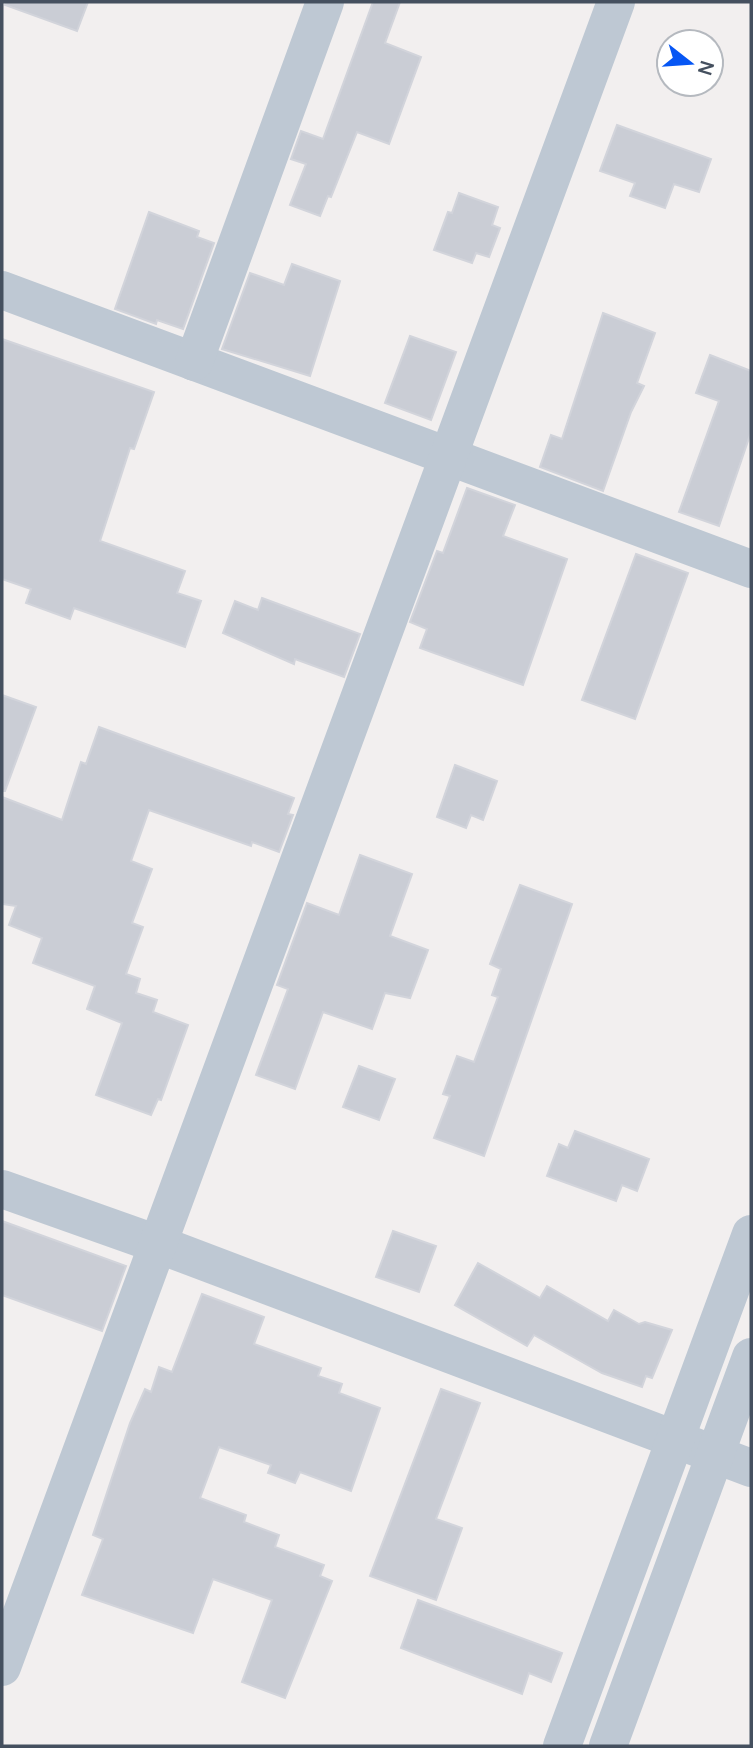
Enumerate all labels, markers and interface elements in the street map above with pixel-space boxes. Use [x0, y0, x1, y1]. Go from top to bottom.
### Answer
north arrow [655, 28, 725, 98]
text: N [692, 58, 721, 78]

